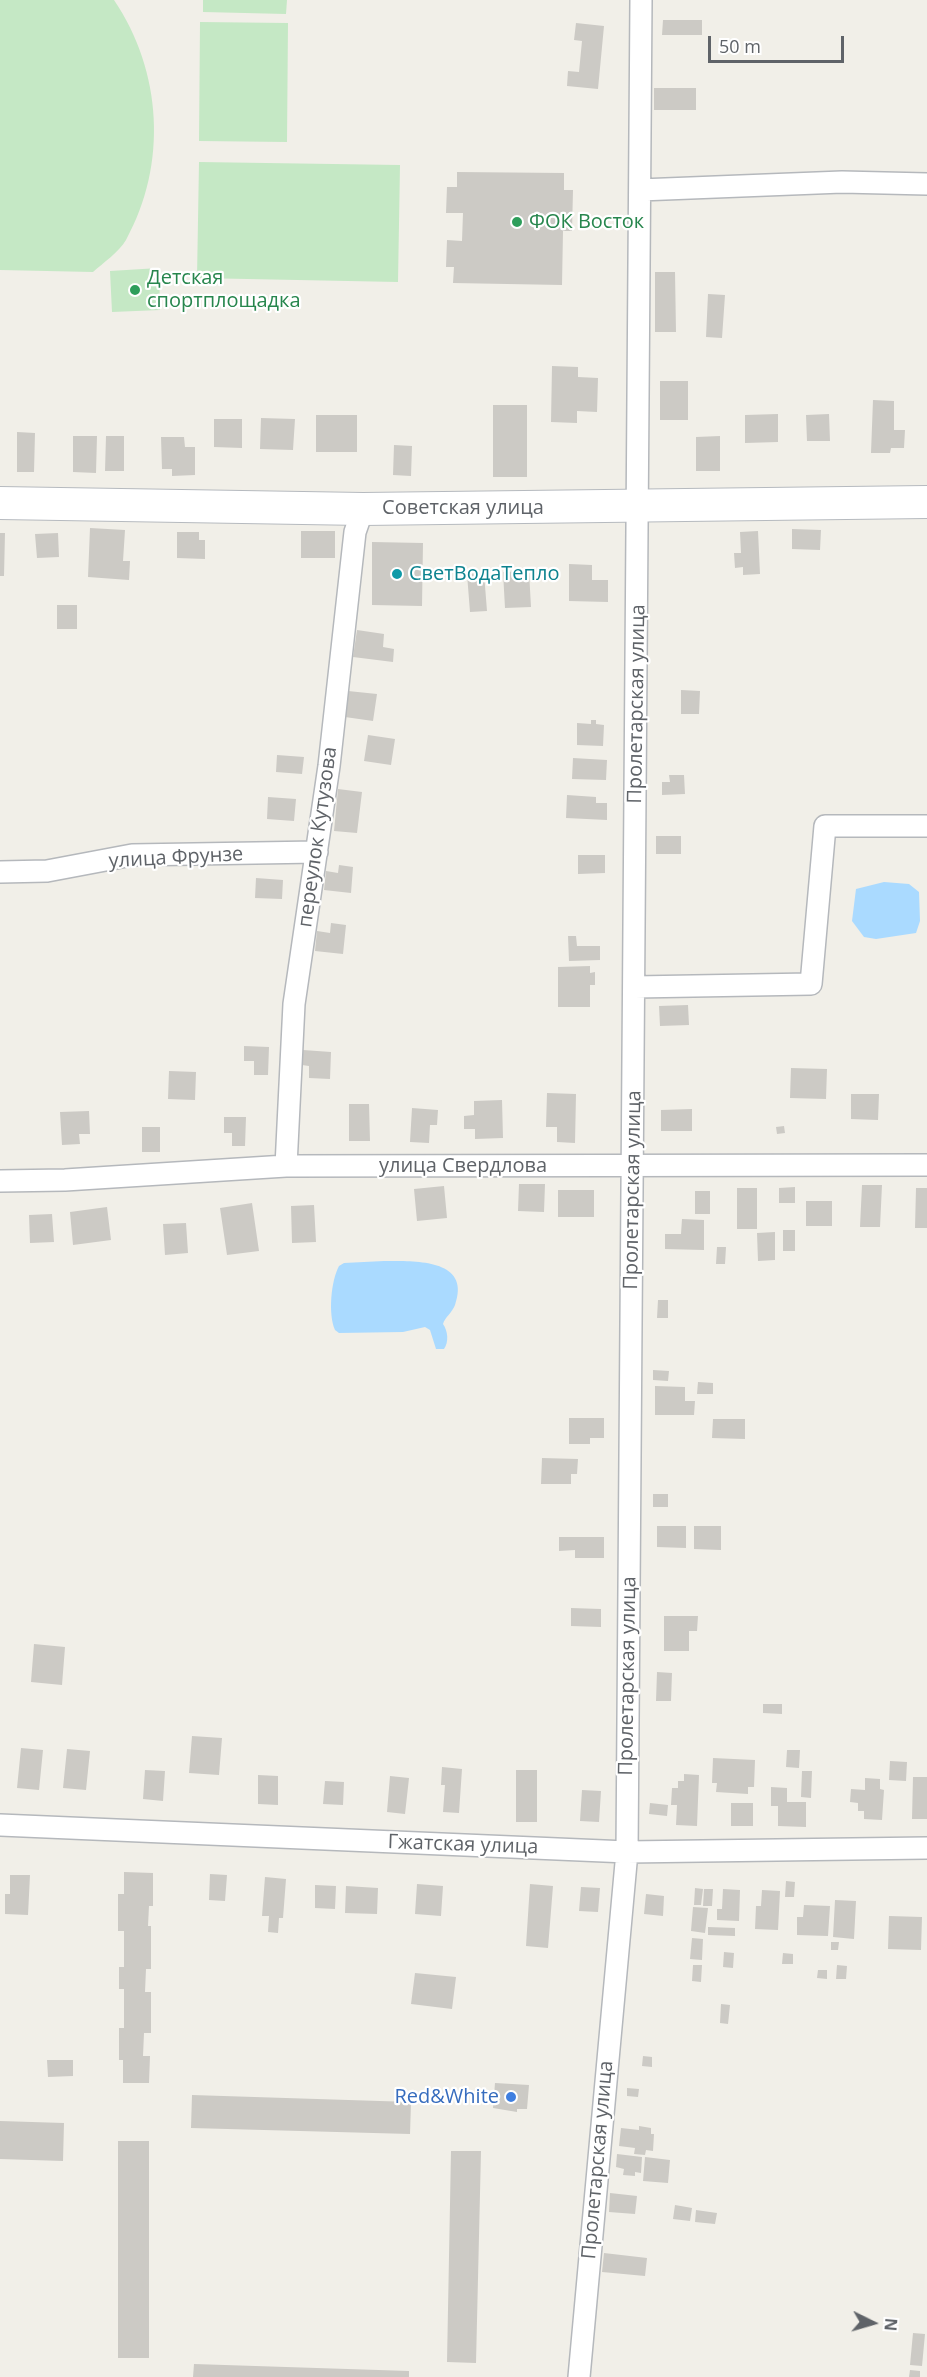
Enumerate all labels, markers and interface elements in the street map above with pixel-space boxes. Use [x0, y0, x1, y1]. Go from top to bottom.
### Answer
scale bar [711, 24, 848, 62]
text: 50 m [719, 34, 761, 58]
place label: ФОК Восток [529, 210, 644, 234]
marker: ФОК Восток [510, 215, 524, 229]
place label: Детская спортплощадка [147, 266, 301, 313]
marker: Детская спортплощадка [128, 283, 142, 297]
street label: Советская улица [382, 496, 544, 520]
place label: СветВодаТепло [409, 562, 559, 586]
marker: СветВодаТепло [390, 567, 404, 581]
street label: Пролетарская улица [623, 604, 651, 804]
street label: переулок Кутузова [293, 745, 343, 929]
street label: улица Фрунзе [108, 842, 244, 874]
street label: Пролетарская улица [619, 1090, 647, 1290]
street label: улица Свердлова [379, 1154, 547, 1178]
street label: Пролетарская улица [614, 1576, 642, 1776]
street label: Гжатская улица [387, 1830, 539, 1860]
street label: Пролетарская улица [577, 2060, 619, 2260]
place label: Red&White [394, 2085, 499, 2109]
marker: Red&White [504, 2090, 518, 2104]
north arrow [843, 2293, 903, 2353]
text: N [879, 2317, 902, 2332]

